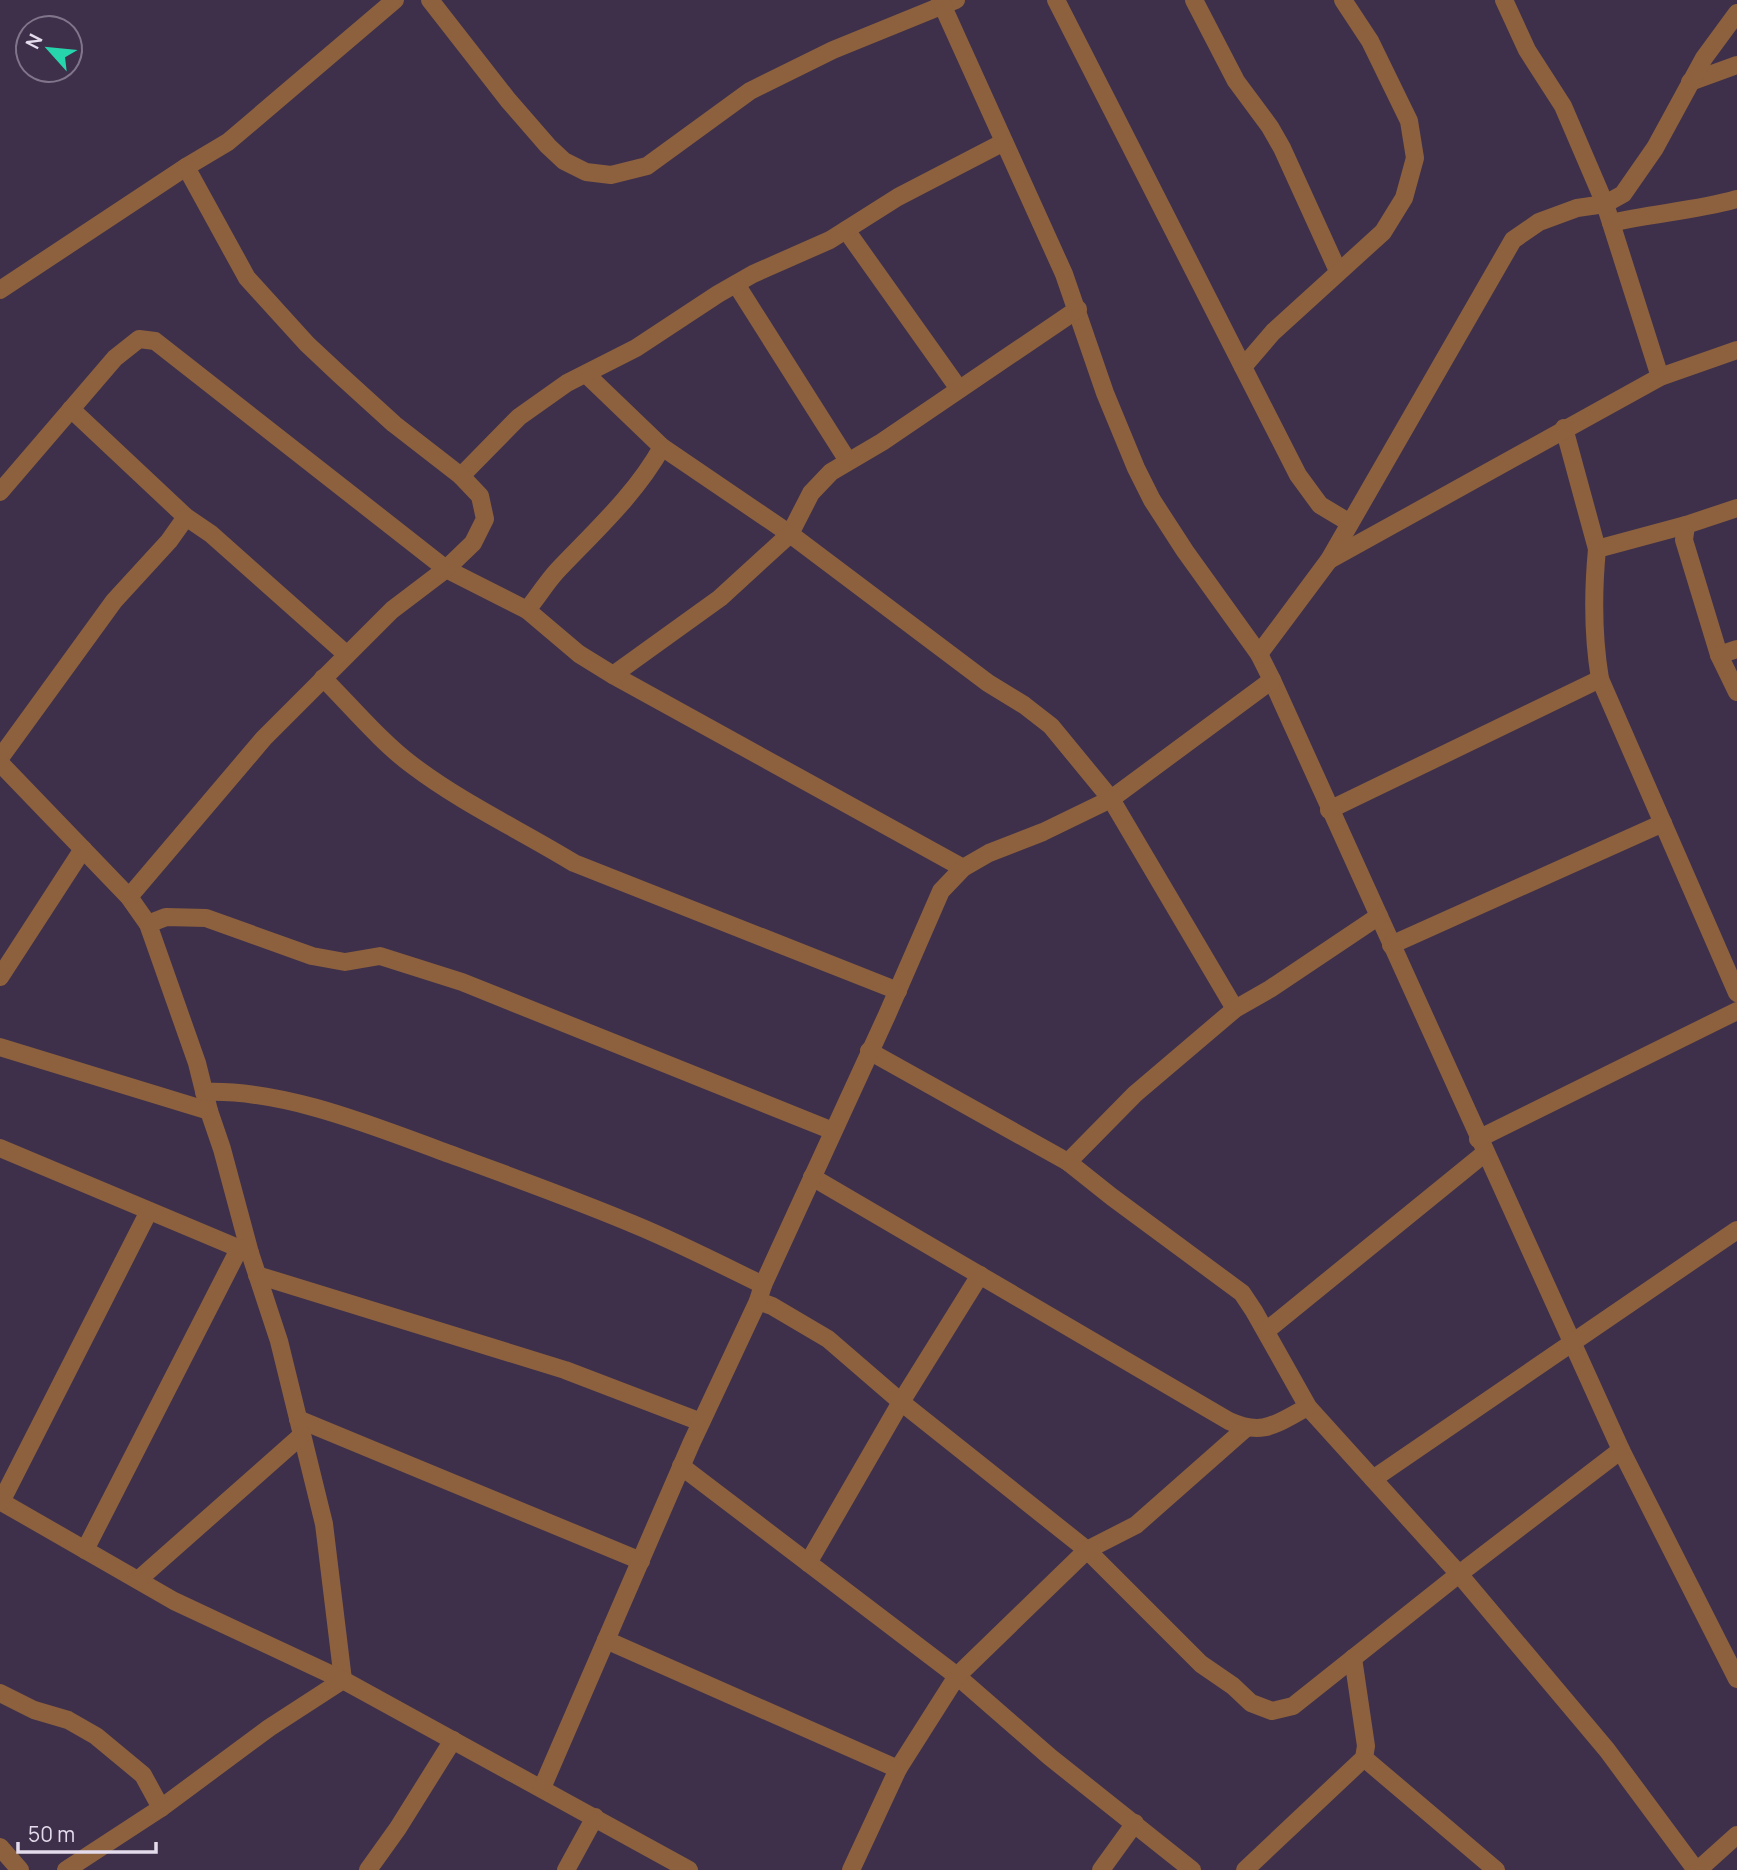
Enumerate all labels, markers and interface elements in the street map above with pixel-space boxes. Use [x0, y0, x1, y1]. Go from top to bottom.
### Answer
north arrow [14, 14, 84, 84]
text: N [19, 29, 49, 53]
scale bar [18, 1811, 156, 1855]
text: 50 m [28, 1820, 75, 1848]

